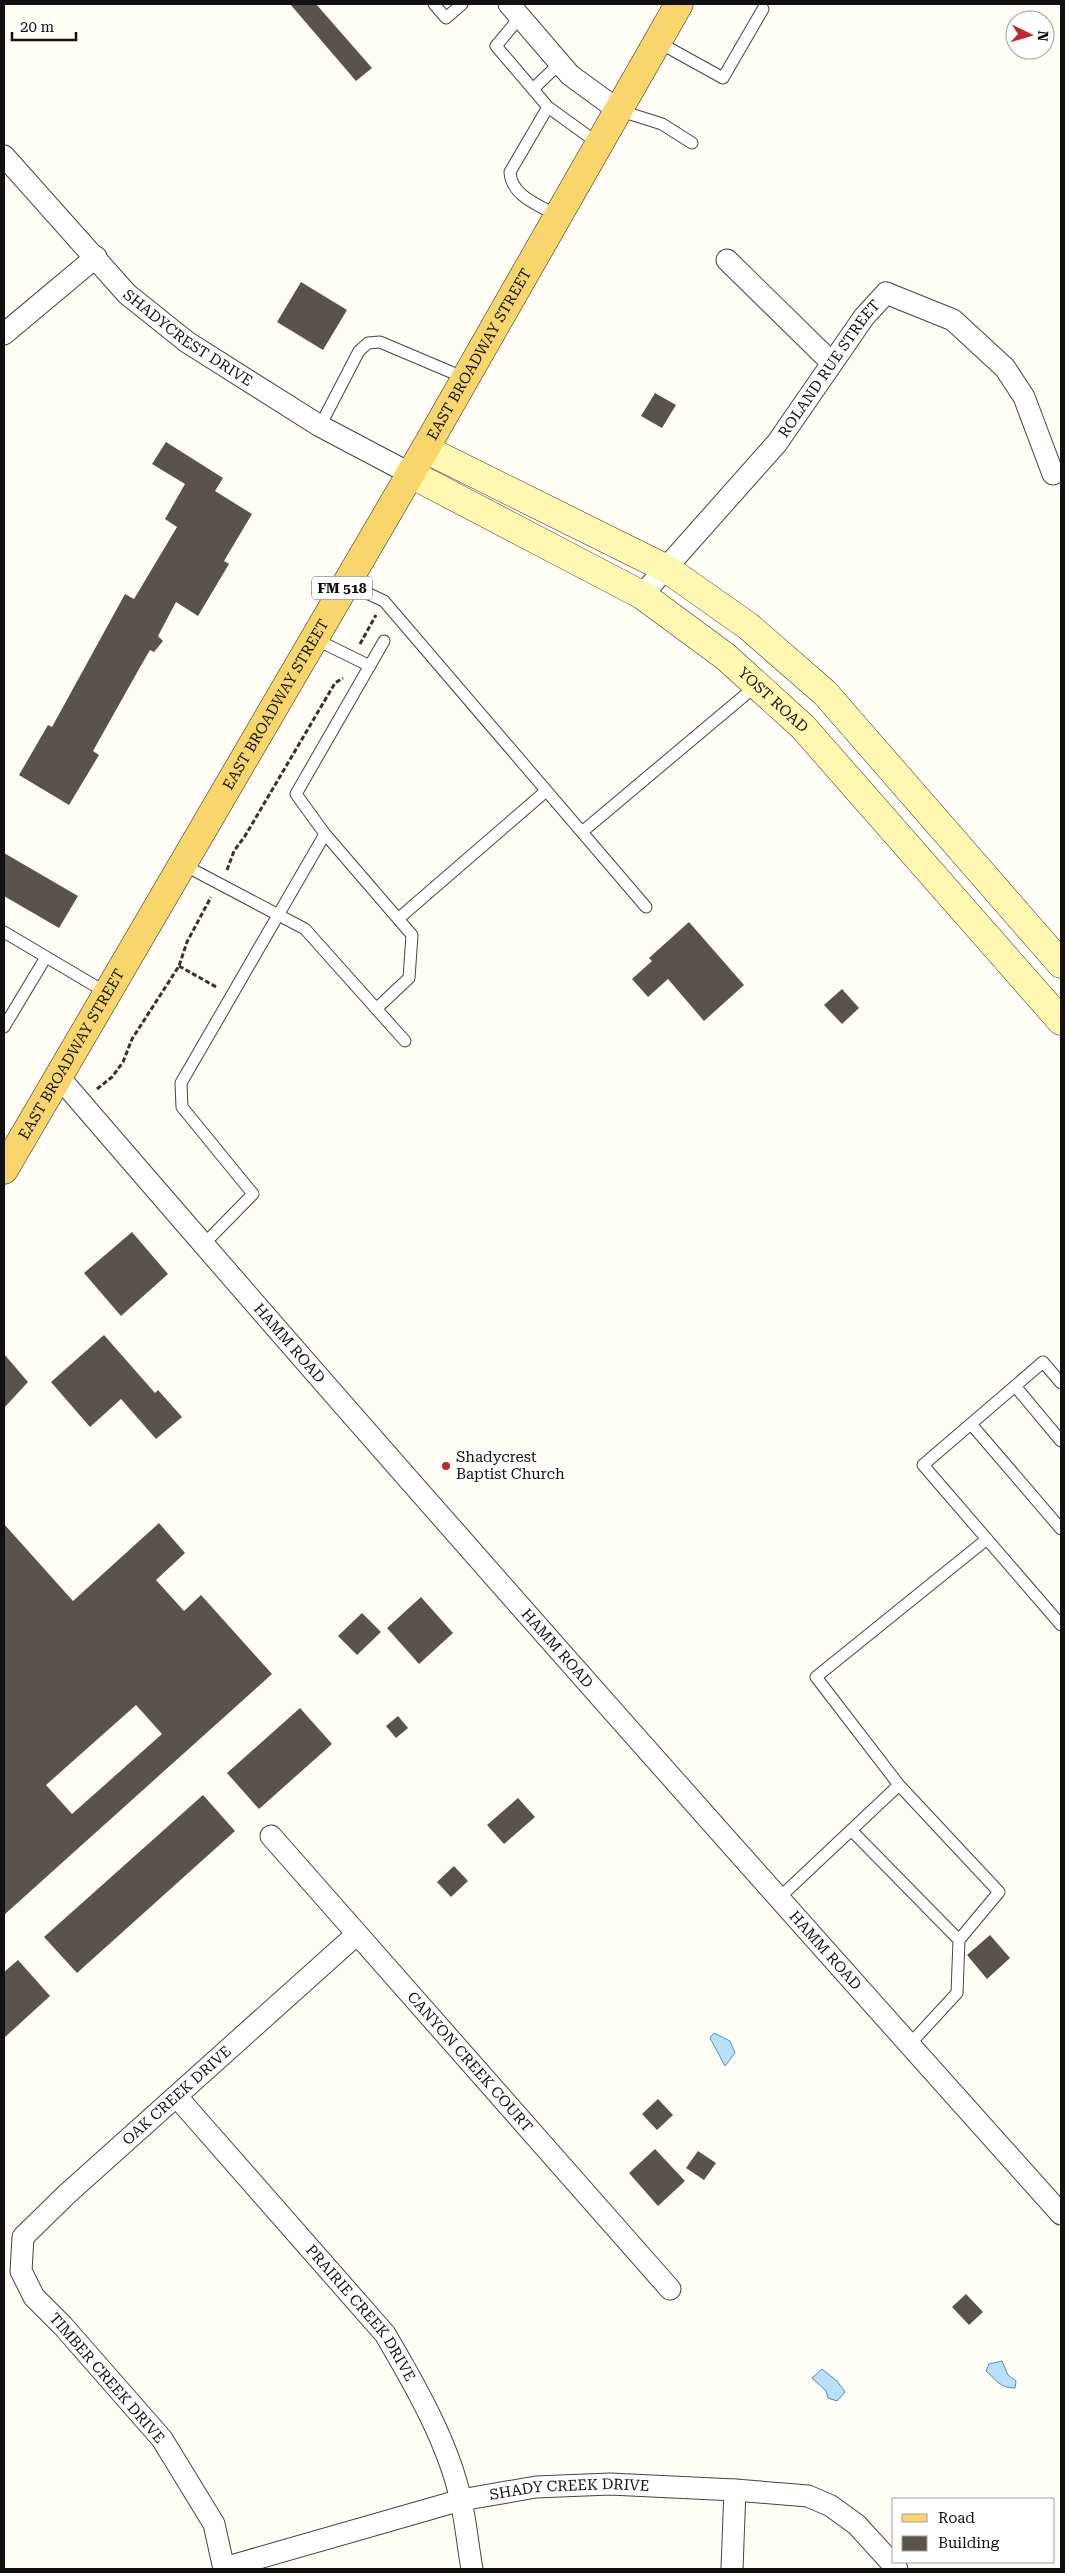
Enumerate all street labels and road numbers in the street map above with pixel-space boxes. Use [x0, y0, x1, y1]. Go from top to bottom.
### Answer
street label: EAST BROADWAY STREET [423, 265, 535, 443]
street label: SHADYCREST DRIVE [120, 286, 256, 390]
street label: ROLAND RUE STREET [775, 296, 884, 441]
road number: FM 518 [312, 576, 372, 600]
street label: EAST BROADWAY STREET [219, 616, 333, 793]
street label: YOST ROAD [734, 663, 812, 736]
street label: EAST BROADWAY STREET [15, 966, 128, 1143]
street label: HAMM ROAD [250, 1300, 329, 1387]
street label: HAMM ROAD [517, 1605, 597, 1692]
street label: HAMM ROAD [786, 1907, 865, 1994]
street label: CANYON CREEK COURT [403, 1988, 536, 2136]
street label: OAK CREEK DRIVE [119, 2042, 235, 2149]
street label: PRAIRIE CREEK DRIVE [302, 2241, 419, 2384]
street label: TIMBER CREEK DRIVE [46, 2309, 168, 2447]
street label: SHADY CREEK DRIVE [488, 2475, 650, 2504]

